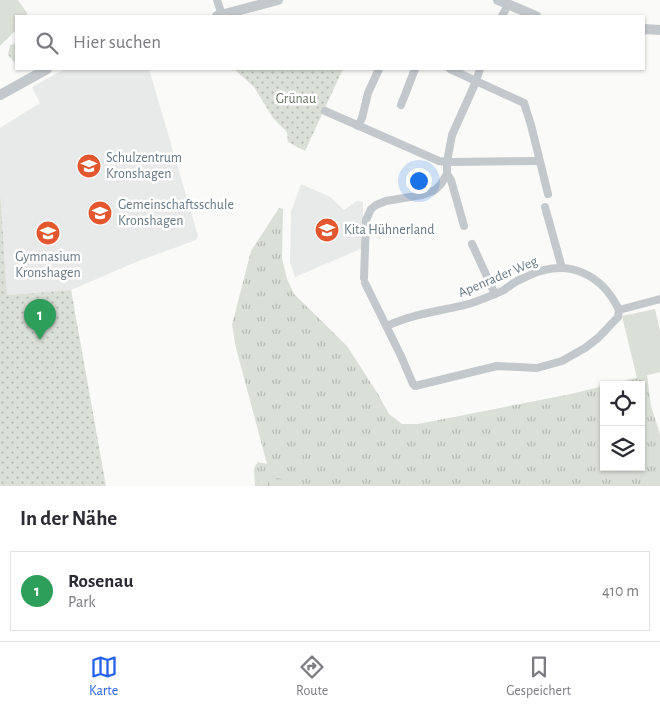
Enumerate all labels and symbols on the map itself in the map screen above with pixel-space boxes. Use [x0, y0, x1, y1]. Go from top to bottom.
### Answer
park label: Grünau [276, 92, 316, 106]
place label: Schulzentrum Kronshagen [106, 151, 182, 181]
school or university icon: Schulzentrum Kronshagen [76, 153, 102, 179]
your location [406, 168, 432, 194]
place label: Gemeinschaftsschule Kronshagen [118, 198, 234, 228]
school or university icon: Gemeinschaftsschule Kronshagen [87, 200, 113, 226]
school or university icon: Kita Hühnerland [314, 217, 340, 243]
school or university icon: Gymnasium Kronshagen [35, 220, 61, 246]
place label: Kita Hühnerland [344, 223, 434, 237]
place label: Gymnasium Kronshagen [15, 250, 81, 280]
street label: Apenrader Weg [456, 254, 540, 300]
pin: 1 [24, 299, 56, 340]

